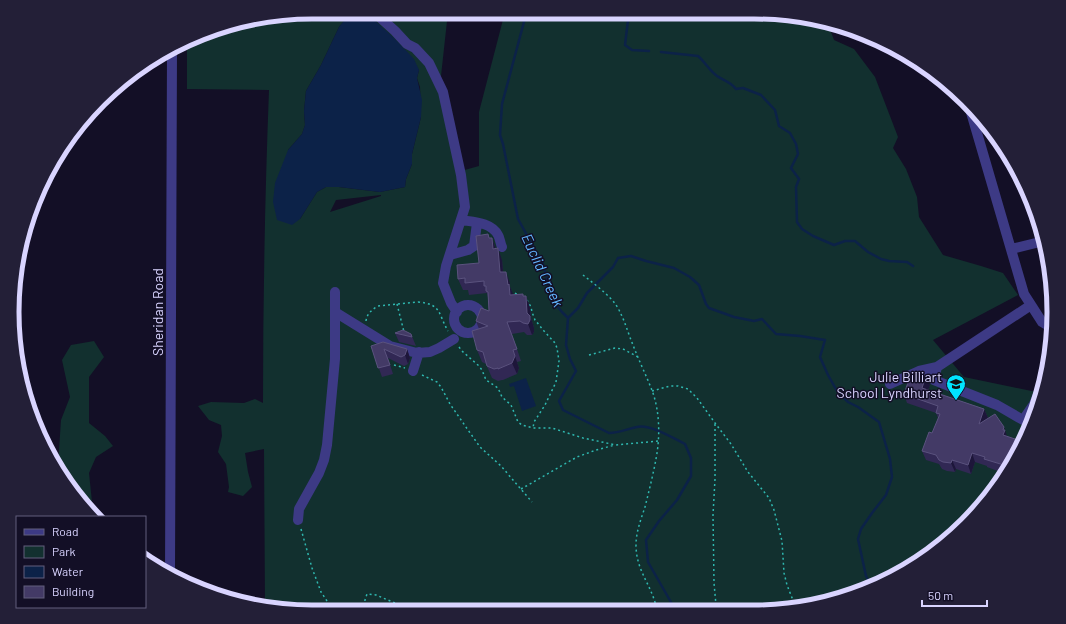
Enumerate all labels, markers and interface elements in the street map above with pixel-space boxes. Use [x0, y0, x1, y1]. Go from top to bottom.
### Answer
water label: Euclid Creek [518, 230, 568, 310]
street label: Sheridan Road [149, 268, 166, 356]
place label: Julie Billiart School Lyndhurst [837, 368, 942, 401]
school or university icon: Julie Billiart School Lyndhurst [945, 373, 967, 401]
legend [16, 516, 146, 608]
text: Road [52, 524, 79, 538]
text: Park [52, 544, 76, 558]
text: Water [52, 564, 84, 578]
scale bar [922, 582, 987, 608]
text: Building [52, 584, 94, 598]
text: 50 m [928, 588, 953, 602]

